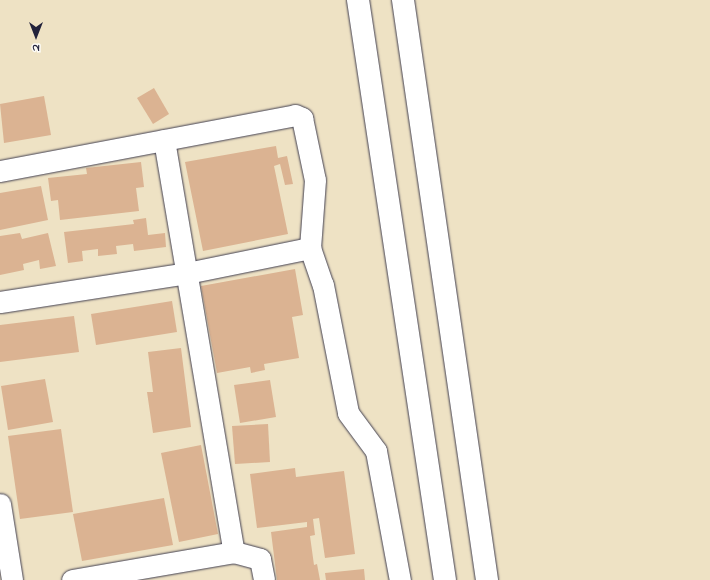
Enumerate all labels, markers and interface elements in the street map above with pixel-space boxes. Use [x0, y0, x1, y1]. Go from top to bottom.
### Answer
north arrow [16, 16, 56, 56]
text: N [32, 40, 40, 56]

